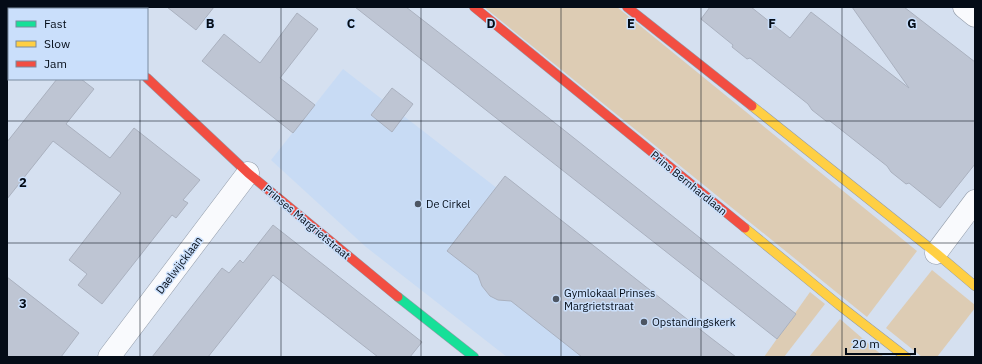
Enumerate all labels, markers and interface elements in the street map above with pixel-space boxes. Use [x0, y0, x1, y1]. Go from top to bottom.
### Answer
legend [8, 8, 148, 80]
text: B [206, 15, 215, 32]
text: C [347, 15, 356, 32]
text: D [486, 15, 496, 32]
text: E [627, 15, 635, 32]
text: F [768, 15, 776, 32]
text: G [907, 15, 917, 32]
text: Fast [44, 16, 67, 31]
text: Slow [44, 36, 70, 51]
text: Jam [44, 56, 67, 71]
street label: Prins Bernhardlaan [648, 148, 730, 218]
text: 2 [19, 174, 27, 191]
street label: Prinses Margrietstraat [261, 182, 353, 262]
place label: De Cirkel [426, 197, 470, 211]
marker: De Cirkel [413, 199, 423, 209]
street label: Daelwijcklaan [153, 233, 205, 297]
place label: Gymlokaal Prinses Margrietstraat [564, 286, 655, 313]
marker: Gymlokaal Prinses Margrietstraat [551, 294, 561, 304]
text: 3 [19, 295, 27, 312]
place label: Opstandingskerk [652, 315, 736, 329]
marker: Opstandingskerk [639, 317, 649, 327]
scale bar [846, 330, 915, 356]
text: 20 m [852, 336, 880, 351]

